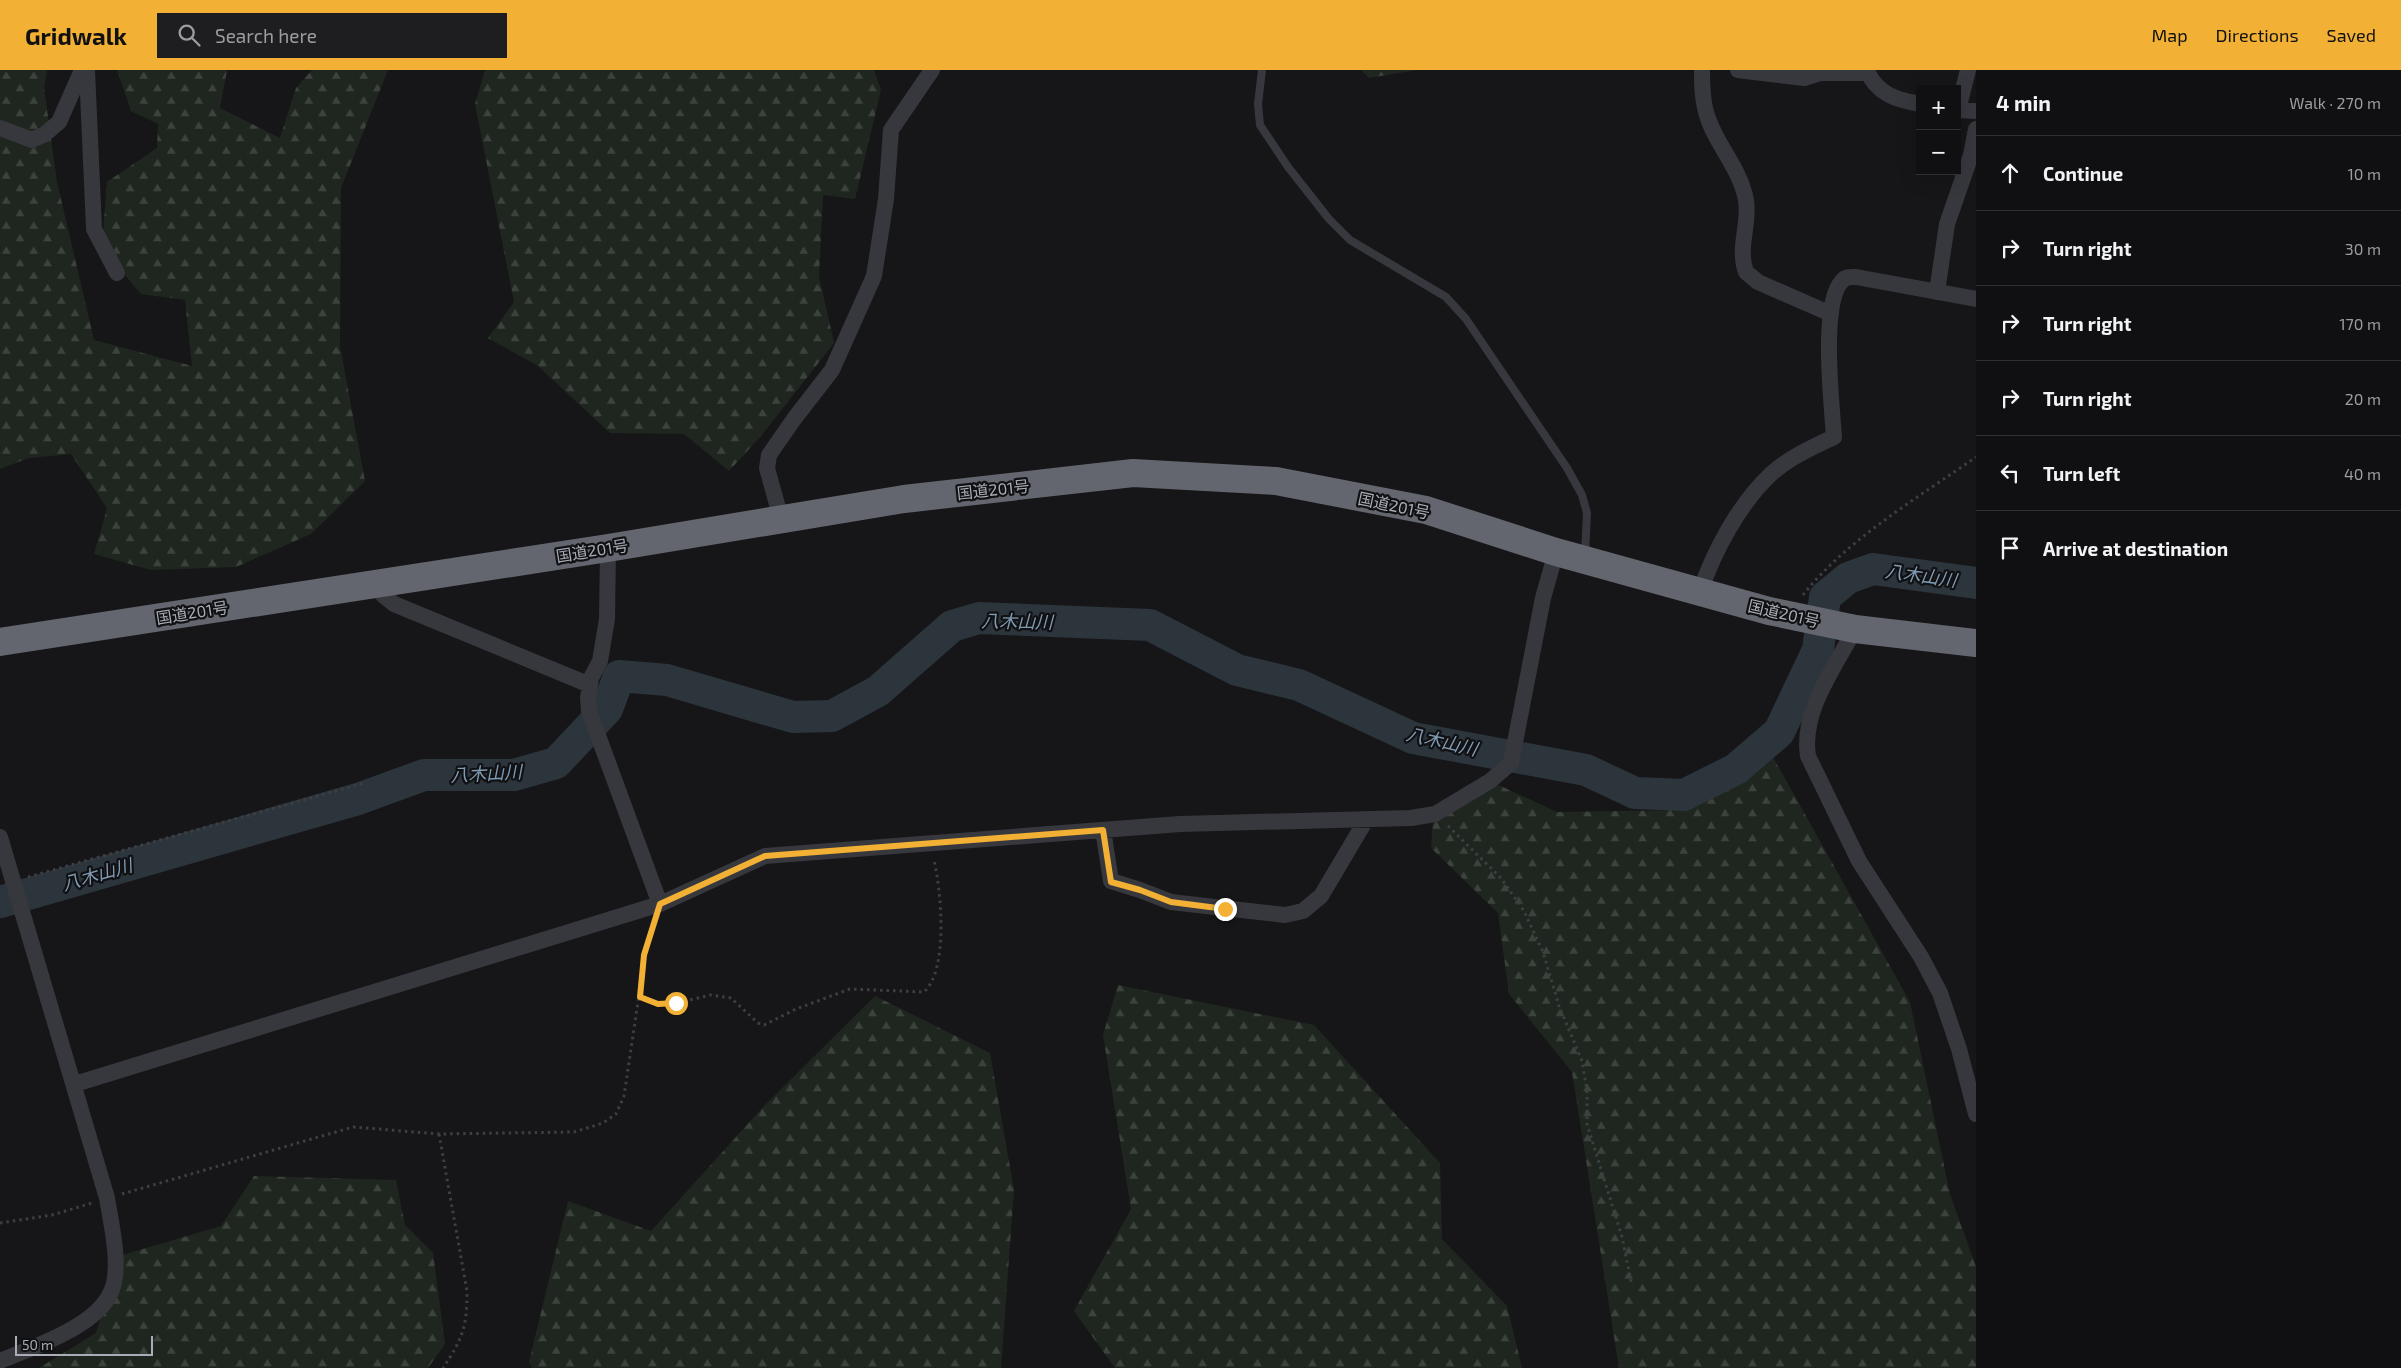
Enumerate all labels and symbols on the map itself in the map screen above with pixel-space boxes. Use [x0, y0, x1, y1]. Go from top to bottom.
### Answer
street label: 国道201号 [956, 476, 1030, 502]
street label: 国道201号 [1356, 488, 1432, 522]
street label: 国道201号 [554, 535, 630, 565]
water label: 八木山川 [1884, 559, 1960, 591]
street label: 国道201号 [1746, 596, 1822, 630]
street label: 国道201号 [154, 597, 230, 627]
water label: 八木山川 [981, 609, 1055, 633]
water label: 八木山川 [1404, 722, 1482, 760]
water label: 八木山川 [449, 760, 525, 786]
water label: 八木山川 [59, 853, 137, 894]
route end [1214, 898, 1237, 921]
route start [665, 992, 688, 1015]
scale bar [15, 1333, 152, 1356]

